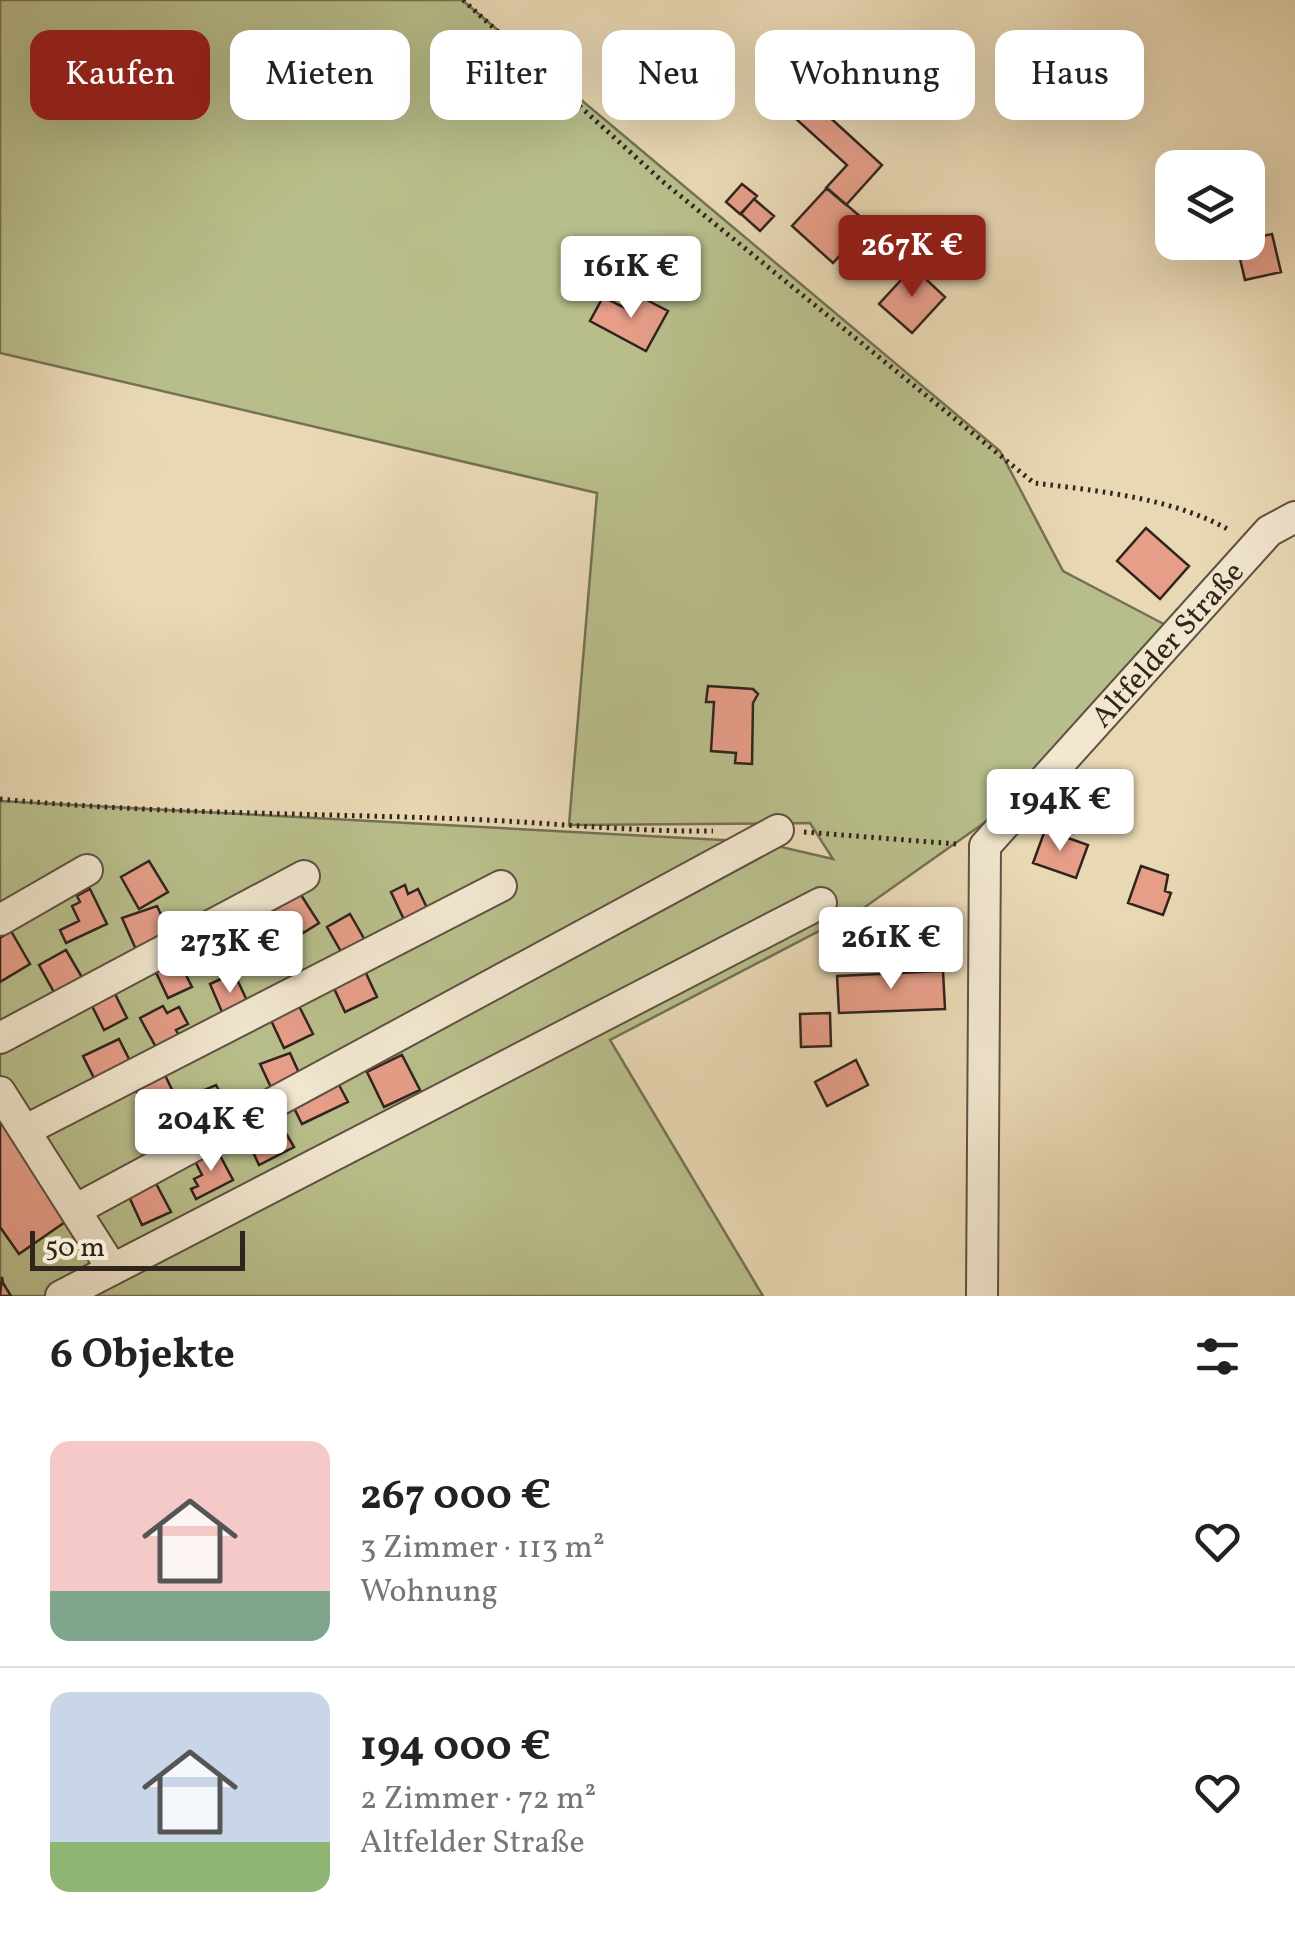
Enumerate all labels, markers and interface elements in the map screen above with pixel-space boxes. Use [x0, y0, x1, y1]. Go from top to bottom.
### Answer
chip: Kaufen [30, 30, 210, 120]
chip: Mieten [230, 30, 410, 120]
chip: Filter [430, 30, 582, 120]
chip: Neu [602, 30, 735, 120]
chip: Wohnung [755, 30, 975, 120]
chip: Haus [995, 30, 1144, 120]
map controls [1155, 150, 1265, 260]
button: layers [1155, 150, 1265, 260]
pin: 267K € [831, 215, 993, 300]
text: 267K € [861, 225, 963, 269]
pin: 161K € [550, 236, 712, 321]
text: 161K € [583, 246, 679, 290]
street label: Altfelder Straße [1082, 553, 1255, 738]
pin: 194K € [979, 769, 1141, 854]
text: 194K € [1009, 779, 1111, 823]
pin: 261K € [810, 907, 972, 992]
pin: 273K € [149, 911, 311, 996]
text: 261K € [841, 917, 941, 961]
text: 273K € [180, 921, 280, 965]
pin: 204K € [130, 1089, 292, 1174]
text: 204K € [157, 1099, 265, 1143]
scale bar [30, 1226, 245, 1270]
text: 50 m [45, 1229, 105, 1268]
text: 6 Objekte [50, 1327, 235, 1386]
icon: filters [1190, 1329, 1245, 1384]
text: 267 000 € [360, 1468, 551, 1527]
icon: home [130, 1481, 250, 1601]
icon: heart [1190, 1514, 1245, 1569]
text: 3 Zimmer · 113 m² [360, 1527, 605, 1571]
text: Wohnung [360, 1571, 498, 1615]
text: 194 000 € [360, 1719, 551, 1778]
icon: home [130, 1732, 250, 1852]
icon: heart [1190, 1765, 1245, 1820]
text: 2 Zimmer · 72 m² [360, 1778, 596, 1822]
text: Altfelder Straße [360, 1822, 585, 1866]

